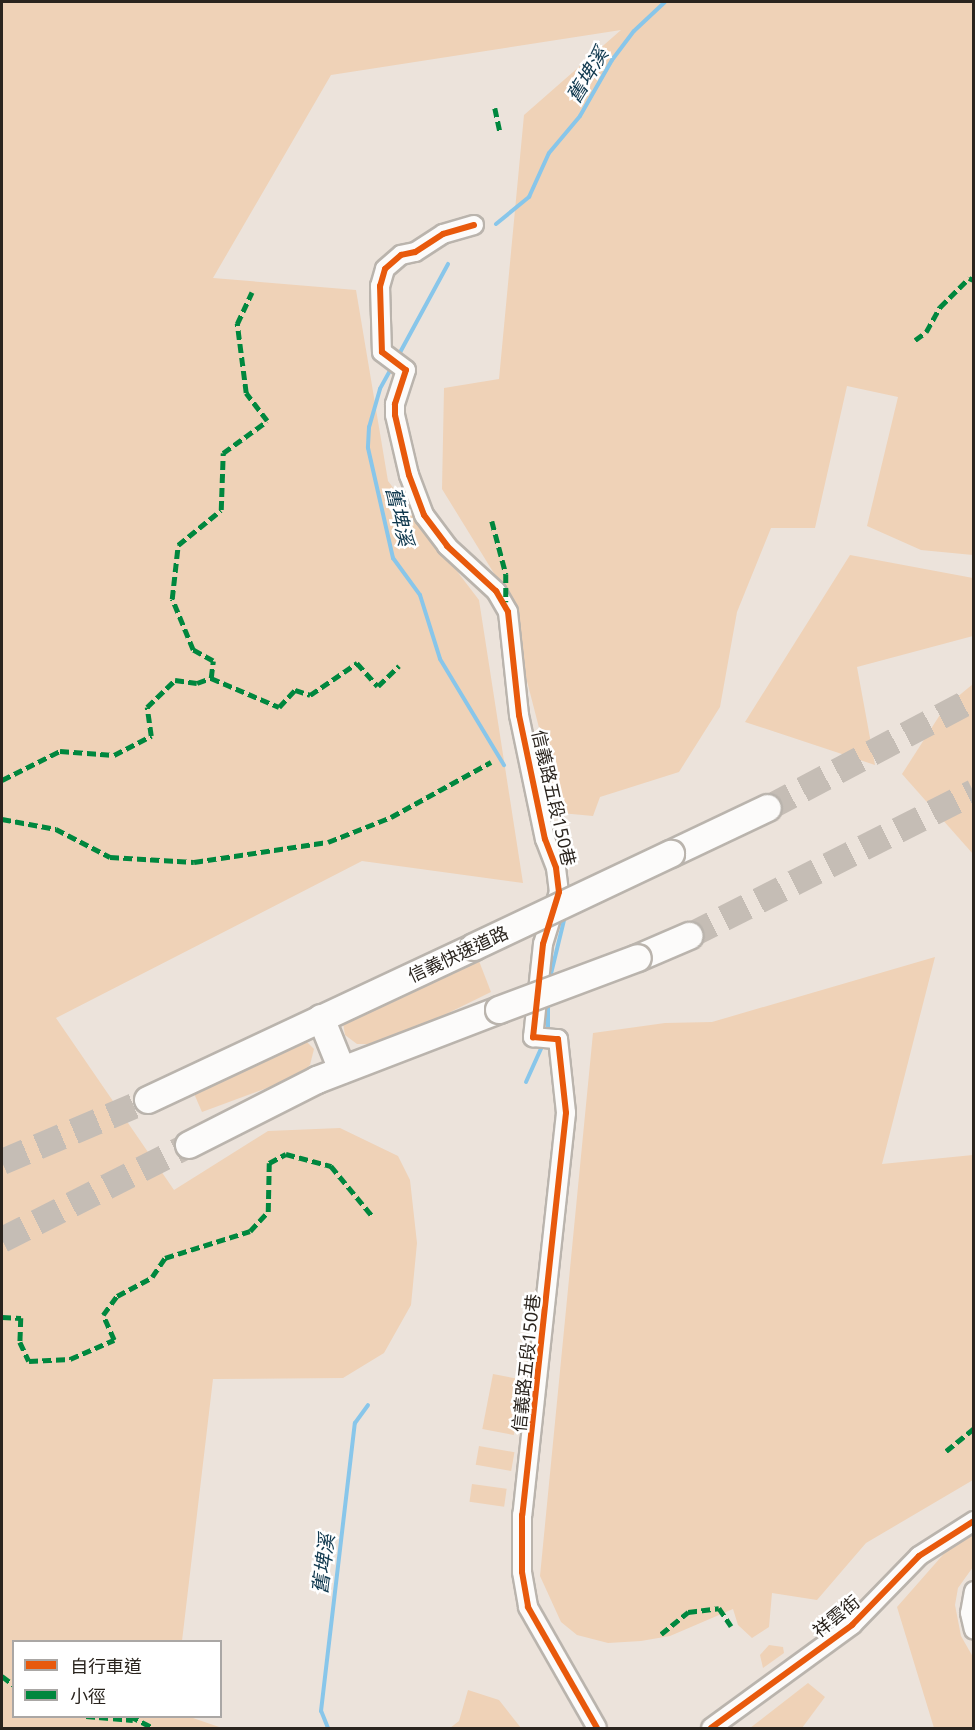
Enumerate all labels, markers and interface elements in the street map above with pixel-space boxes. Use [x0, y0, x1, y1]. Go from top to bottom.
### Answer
water label: 舊埤溪 [561, 43, 613, 107]
water label: 舊埤溪 [382, 484, 418, 548]
street label: 信義路五段150巷 [528, 728, 580, 868]
street label: 信義快速道路 [404, 921, 512, 987]
street label: 信義路五段150巷 [508, 1293, 544, 1433]
water label: 舊埤溪 [307, 1533, 339, 1595]
street label: 祥雲街 [808, 1591, 864, 1641]
legend [12, 1640, 222, 1718]
text: 自行車道 [70, 1654, 142, 1678]
text: 小徑 [70, 1684, 106, 1708]

